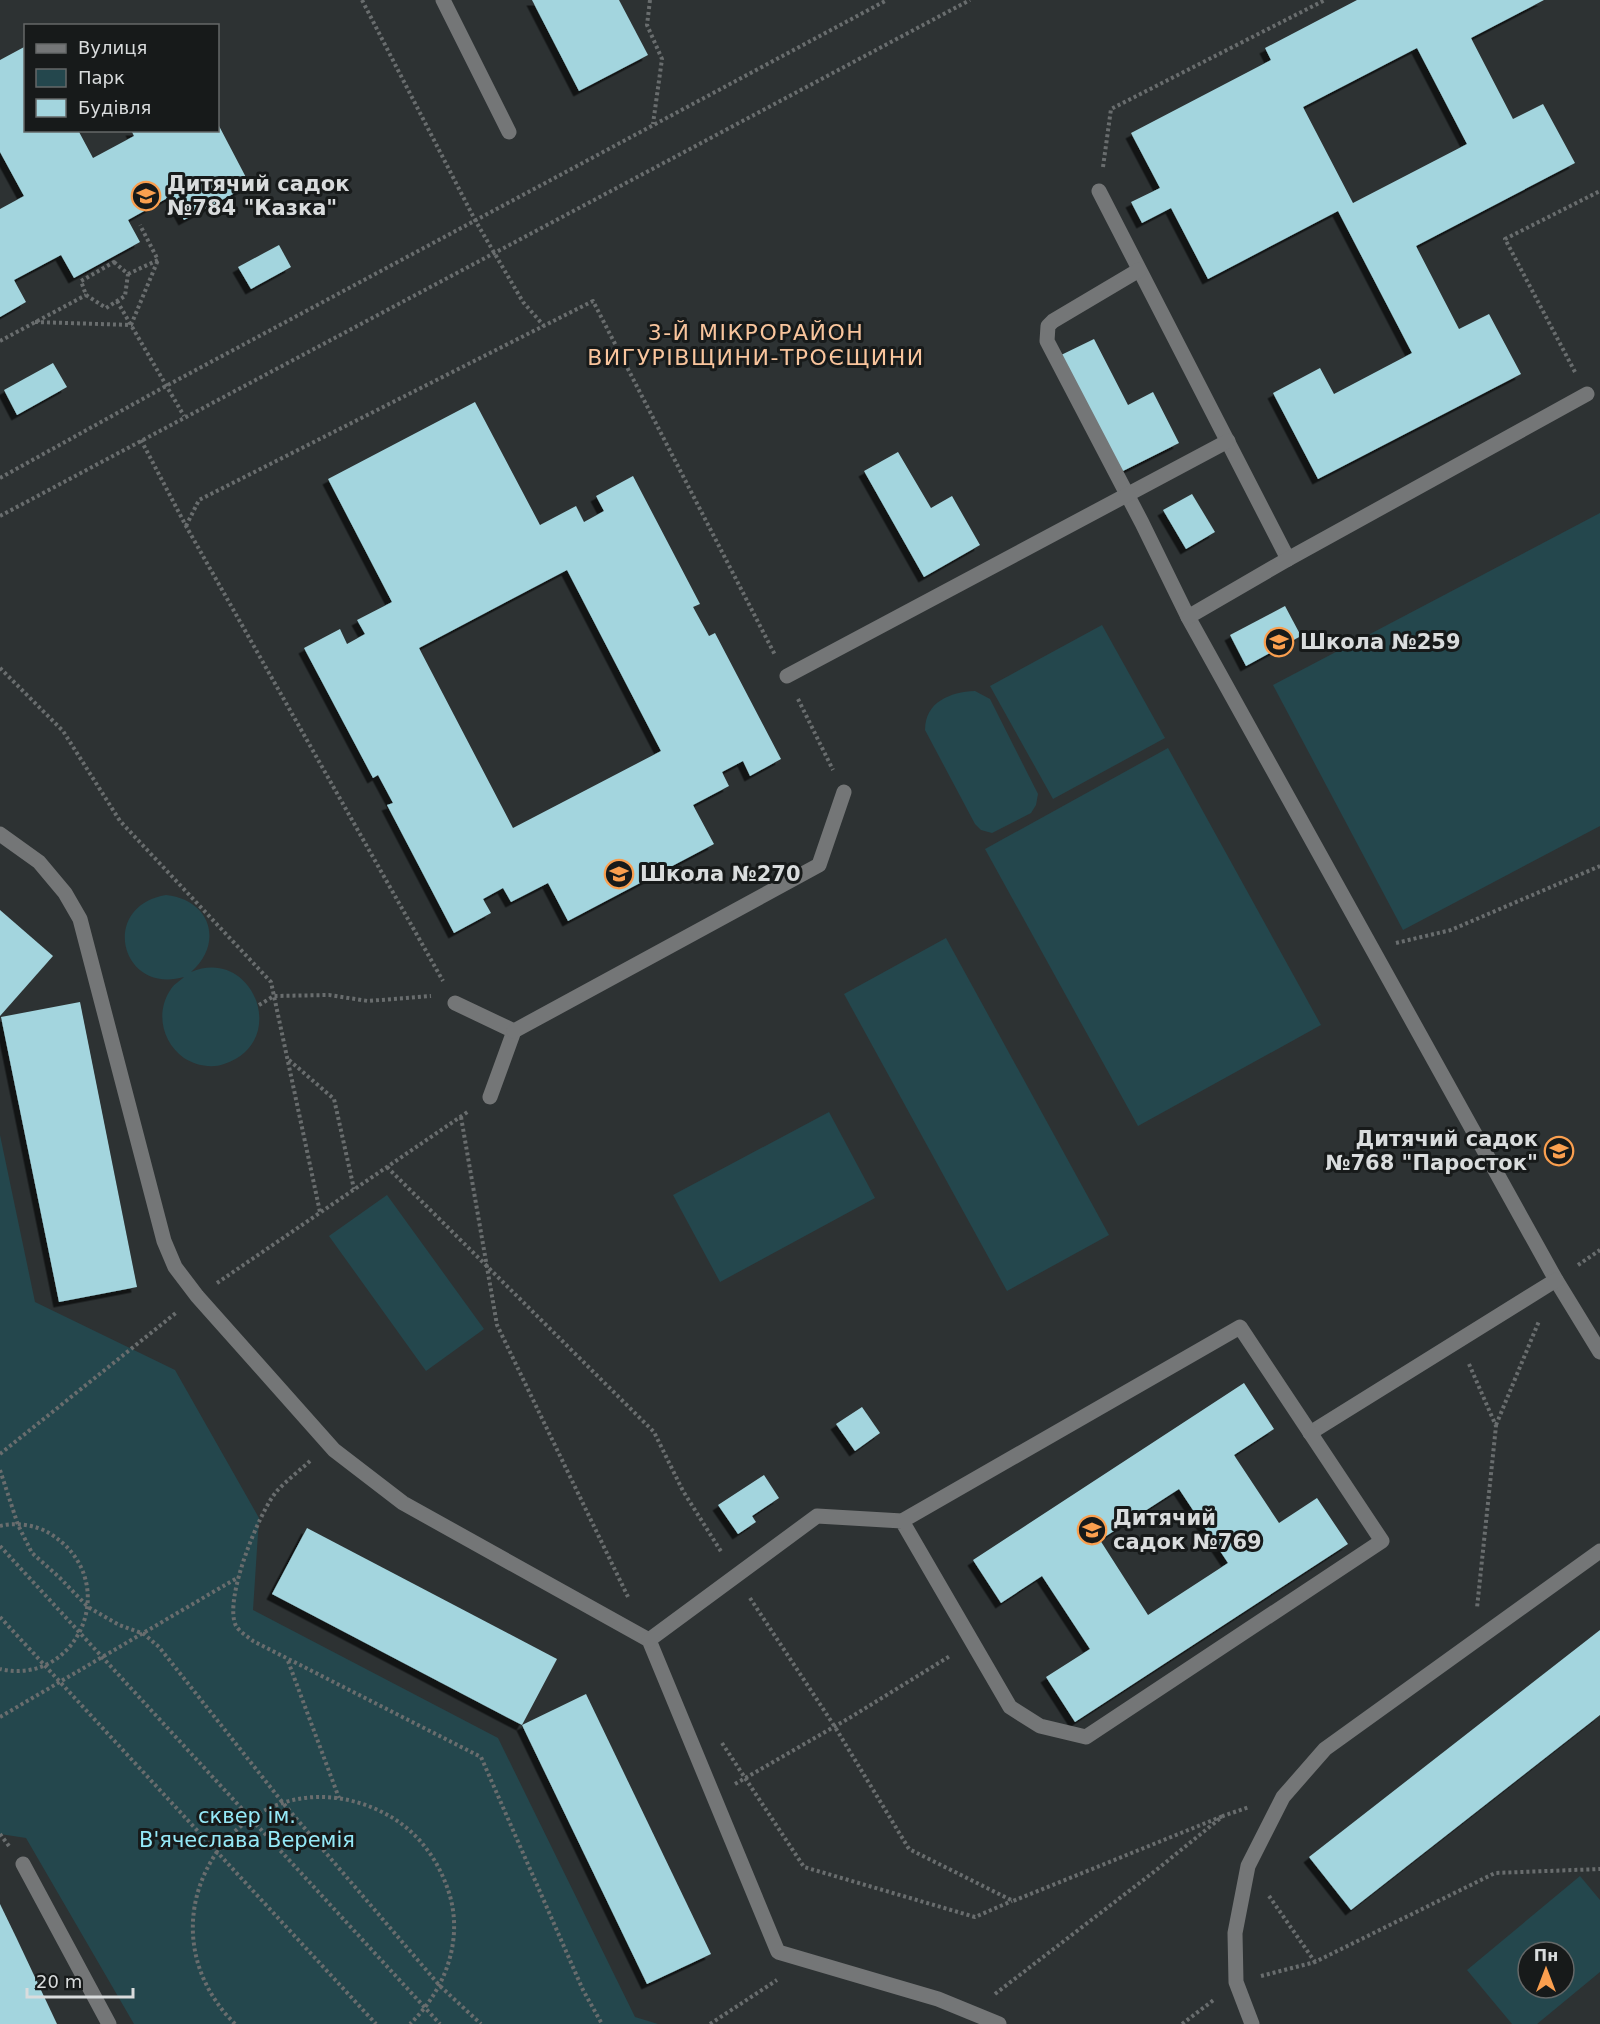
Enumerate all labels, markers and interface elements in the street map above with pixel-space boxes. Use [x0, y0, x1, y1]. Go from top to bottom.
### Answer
legend [24, 24, 219, 132]
text: Вулиця [78, 37, 147, 58]
text: Парк [78, 67, 125, 88]
text: Будівля [78, 97, 151, 118]
place label: Дитячий садок №784 "Казка" [167, 172, 350, 220]
school or university icon: Дитячий садок №784 "Казка" [130, 180, 162, 212]
district label: 3-Й МІКРОРАЙОН ВИГУРІВЩИНИ-ТРОЄЩИНИ [587, 320, 925, 370]
school or university icon: Школа №259 [1263, 626, 1295, 658]
place label: Школа №259 [1300, 630, 1461, 654]
school or university icon: Школа №270 [603, 858, 635, 890]
place label: Школа №270 [640, 862, 801, 886]
place label: Дитячий садок №768 "Паросток" [1325, 1127, 1538, 1175]
school or university icon: Дитячий садок №768 "Паросток" [1543, 1135, 1575, 1167]
place label: Дитячий садок №769 [1113, 1506, 1262, 1554]
school or university icon: Дитячий садок №769 [1076, 1514, 1108, 1546]
park label: сквер ім. В'ячеслава Веремія [139, 1804, 355, 1852]
north arrow [1516, 1940, 1576, 2000]
text: Пн [1534, 1946, 1558, 1965]
scale bar [27, 1961, 134, 1999]
text: 20 m [36, 1971, 82, 1992]

